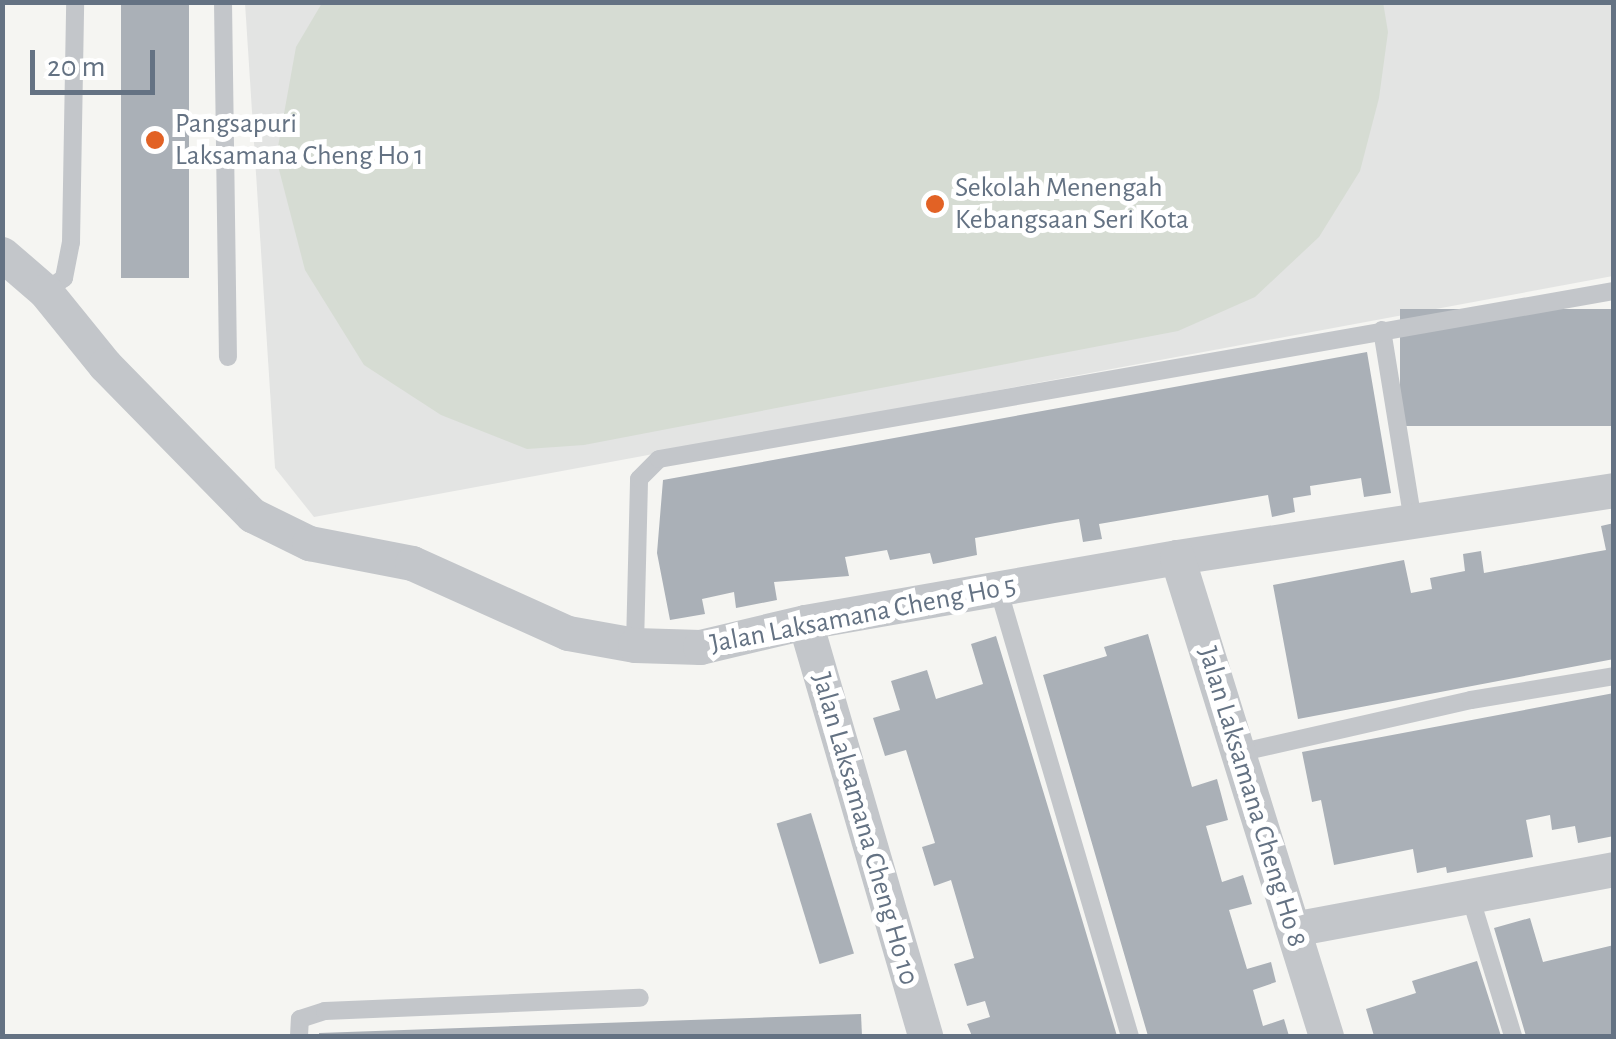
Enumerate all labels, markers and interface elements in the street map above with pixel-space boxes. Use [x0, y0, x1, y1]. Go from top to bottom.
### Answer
scale bar [35, 30, 160, 92]
text: 20 m [47, 52, 105, 82]
place label: Pangsapuri Laksamana Cheng Ho 1 [175, 107, 424, 173]
marker: Pangsapuri Laksamana Cheng Ho 1 [144, 129, 166, 151]
place label: Sekolah Menengah Kebangsaan Seri Kota [955, 171, 1189, 237]
marker: Sekolah Menengah Kebangsaan Seri Kota [924, 193, 946, 215]
street label: Jalan Laksamana Cheng Ho 5 [707, 569, 1019, 661]
street label: Jalan Laksamana Cheng Ho 8 [1190, 643, 1314, 951]
street label: Jalan Laksamana Cheng Ho 10 [804, 669, 926, 989]

